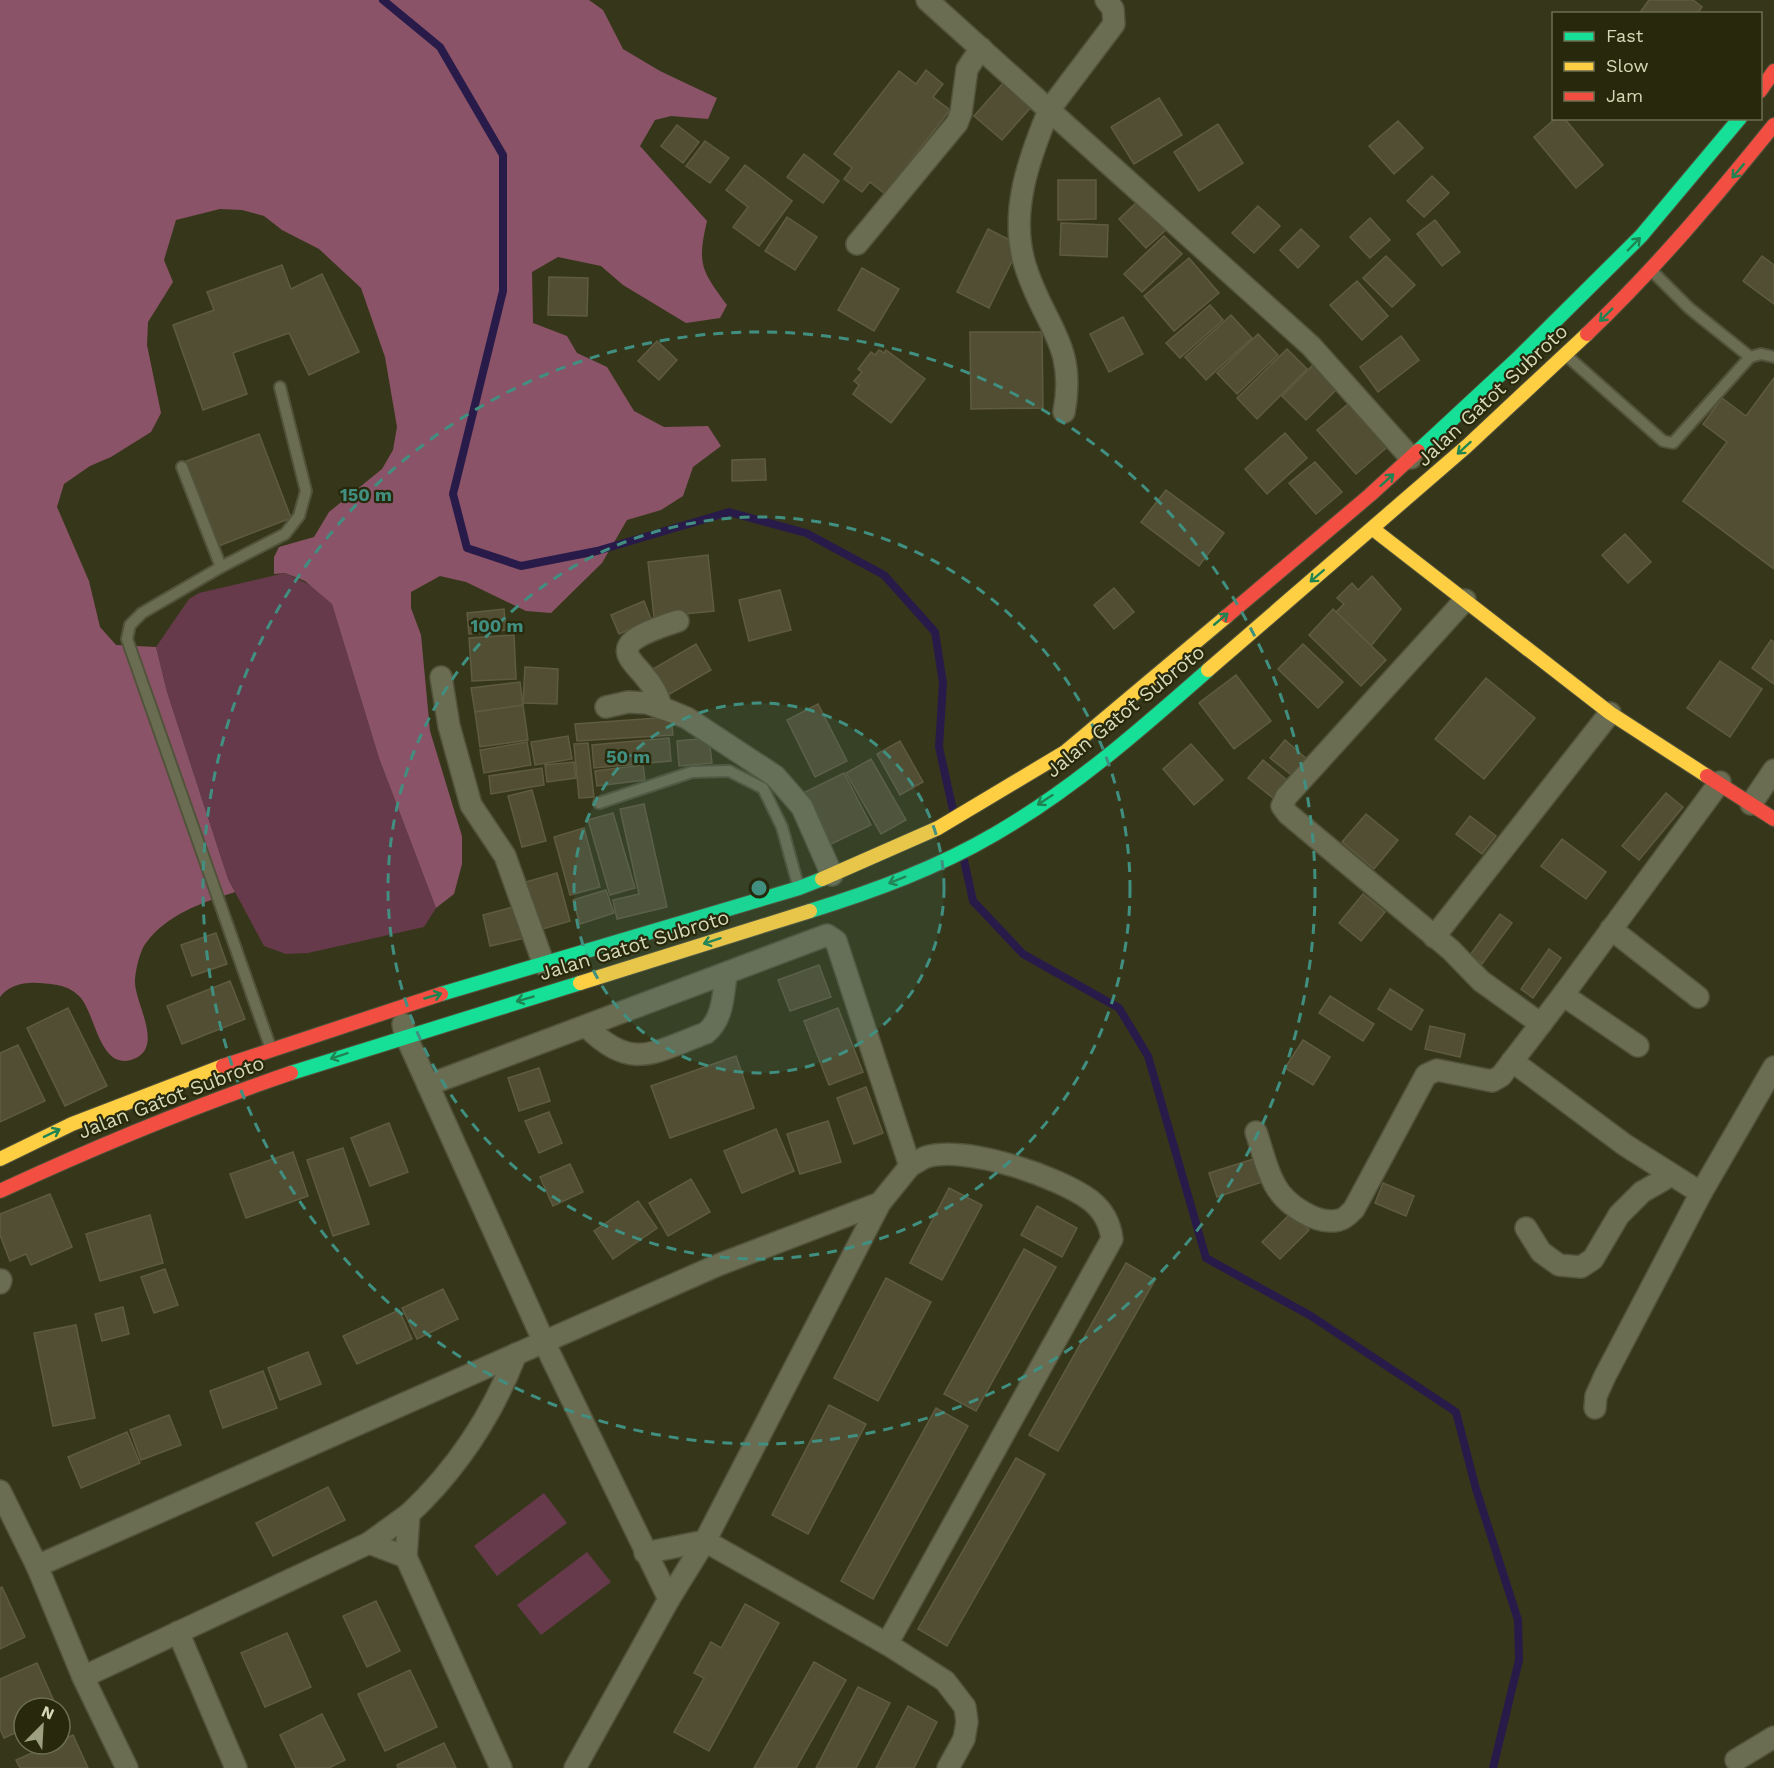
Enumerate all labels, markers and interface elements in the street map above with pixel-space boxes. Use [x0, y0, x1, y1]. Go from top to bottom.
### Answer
legend [1552, 12, 1762, 120]
text: Fast [1606, 25, 1644, 46]
text: Slow [1606, 55, 1649, 76]
text: Jam [1606, 85, 1643, 106]
one-way arrow [1732, 163, 1745, 179]
one-way arrow [1626, 236, 1641, 251]
one-way arrow [1598, 307, 1613, 322]
street label: Jalan Gatot Subroto [1412, 319, 1572, 471]
one-way arrow [1456, 441, 1471, 455]
one-way arrow [1379, 473, 1394, 487]
text: 150 m [340, 484, 392, 505]
one-way arrow [1310, 569, 1325, 583]
one-way arrow [1213, 612, 1228, 626]
text: 100 m [470, 615, 524, 636]
street label: Jalan Gatot Subroto [1041, 640, 1209, 782]
text: 50 m [606, 746, 650, 767]
one-way arrow [1038, 794, 1054, 806]
one-way arrow [888, 875, 906, 886]
centre of rings [749, 878, 769, 898]
street label: Jalan Gatot Subroto [536, 905, 732, 985]
one-way arrow [703, 937, 722, 948]
one-way arrow [423, 990, 442, 1002]
one-way arrow [516, 994, 535, 1005]
street label: Jalan Gatot Subroto [75, 1050, 267, 1144]
one-way arrow [330, 1051, 349, 1062]
one-way arrow [43, 1127, 61, 1139]
north arrow [12, 1696, 72, 1756]
text: N [39, 1702, 57, 1724]

